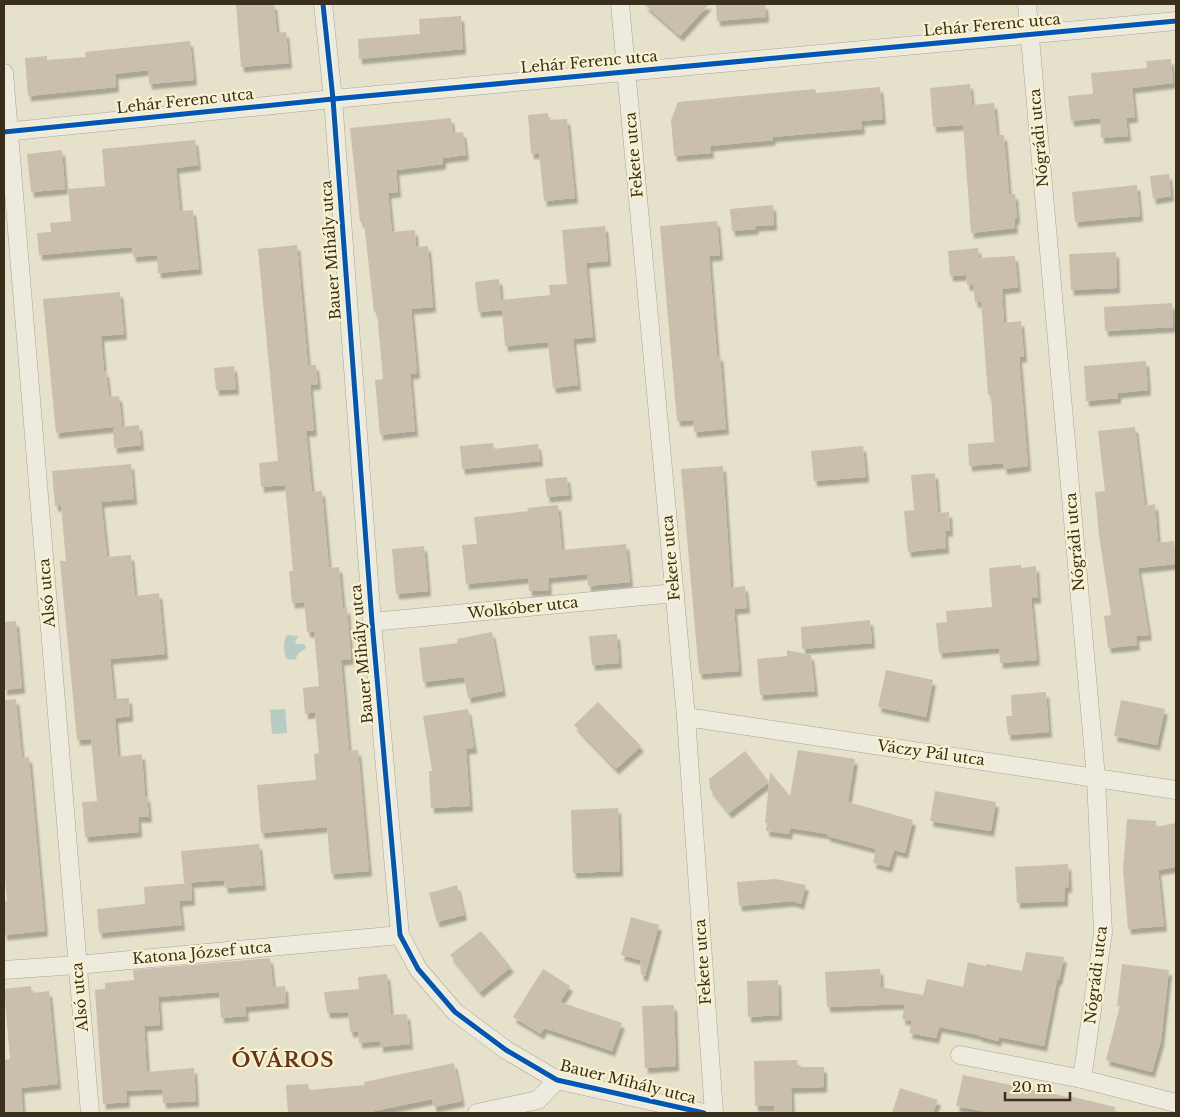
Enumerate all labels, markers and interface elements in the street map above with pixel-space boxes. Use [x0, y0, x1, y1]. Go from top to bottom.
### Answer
street label: Lehár Ferenc utca [923, 9, 1062, 40]
street label: Lehár Ferenc utca [520, 46, 659, 77]
street label: Lehár Ferenc utca [116, 84, 255, 117]
street label: Nógrádi utca [1025, 87, 1052, 188]
street label: Fekete utca [620, 111, 647, 199]
street label: Bauer Mihály utca [316, 179, 345, 320]
street label: Nógrádi utca [1061, 491, 1088, 592]
street label: Fekete utca [657, 514, 684, 602]
street label: Alsó utca [34, 557, 59, 629]
street label: Bauer Mihály utca [346, 583, 377, 725]
street label: Wolkóber utca [466, 592, 580, 623]
street label: Váczy Pál utca [875, 735, 987, 770]
street label: Fekete utca [690, 918, 715, 1006]
street label: Nógrádi utca [1080, 924, 1111, 1025]
street label: Katona József utca [131, 937, 273, 968]
street label: Alsó utca [67, 961, 92, 1033]
district label: ÓVÁROS [232, 1047, 334, 1072]
street label: Bauer Mihály utca [558, 1055, 699, 1108]
scale bar [1005, 1070, 1070, 1102]
text: 20 m [1012, 1077, 1052, 1096]

